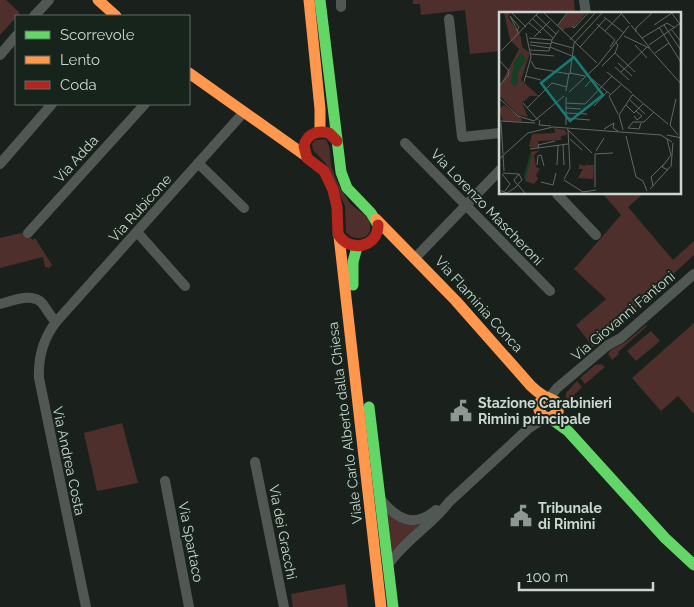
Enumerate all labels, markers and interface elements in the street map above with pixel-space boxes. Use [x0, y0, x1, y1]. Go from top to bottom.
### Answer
inset map [499, 12, 682, 195]
legend [15, 15, 190, 105]
text: Scorrevole [60, 26, 135, 44]
text: Lento [60, 51, 100, 69]
text: Coda [60, 76, 97, 94]
street label: Via Adda [51, 132, 101, 186]
street label: Via Lorenzo Mascheroni [428, 146, 546, 268]
street label: Via Rubicone [106, 171, 174, 245]
street label: Via Flaminia Conca [432, 253, 526, 355]
street label: Via Giovanni Fantoni [568, 268, 678, 364]
street label: Viale Carlo Alberto dalla Chiesa [325, 321, 365, 525]
place label: Stazione Carabinieri Rimini principale [478, 395, 612, 427]
public building icon: Stazione Carabinieri Rimini principale [448, 398, 474, 424]
street label: Via Andrea Costa [50, 405, 88, 517]
street label: Via dei Gracchi [266, 483, 300, 581]
street label: Via Spartaco [175, 500, 207, 584]
place label: Tribunale di Rimini [538, 500, 602, 532]
public building icon: Tribunale di Rimini [508, 503, 534, 529]
scale bar [519, 560, 653, 592]
text: 100 m [526, 568, 568, 586]

